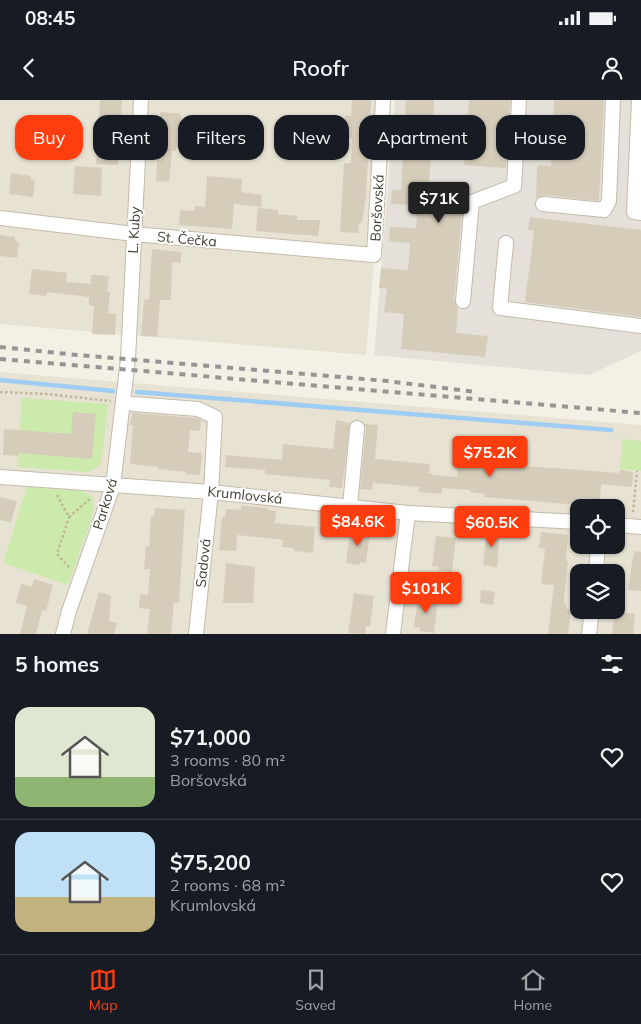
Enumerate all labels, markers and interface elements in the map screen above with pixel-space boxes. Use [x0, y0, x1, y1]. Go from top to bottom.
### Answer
text: 08:45 [25, 6, 75, 30]
icon: back [15, 54, 43, 82]
text: Roofr [292, 54, 349, 82]
icon: person [598, 54, 626, 82]
chip: Buy [15, 115, 83, 160]
chip: Rent [93, 115, 168, 160]
chip: Filters [178, 115, 264, 160]
chip: New [274, 115, 349, 160]
chip: Apartment [359, 115, 486, 160]
chip: House [496, 115, 585, 160]
street label: Boršovská [366, 174, 388, 242]
pin: $71K [409, 182, 469, 224]
text: $71K [419, 188, 459, 208]
street label: L. Kuby [124, 205, 144, 254]
street label: St. Čečka [156, 227, 218, 251]
pin: $75.2K [449, 436, 531, 478]
text: $75.2K [463, 442, 517, 462]
street label: Parková [89, 476, 121, 532]
street label: Krumlovská [207, 482, 283, 508]
map controls [570, 499, 625, 619]
button: locate [570, 499, 625, 554]
pin: $84.6K [317, 504, 399, 547]
pin: $60.5K [451, 506, 533, 548]
text: $84.6K [331, 511, 385, 531]
text: $60.5K [465, 512, 519, 532]
street label: Sadová [191, 538, 215, 588]
button: layers [570, 564, 625, 619]
pin: $101K [391, 572, 461, 614]
text: $101K [401, 578, 451, 598]
icon: filters [598, 650, 626, 678]
text: 5 homes [15, 651, 99, 677]
text: $71,000 [170, 724, 251, 750]
icon: home [55, 727, 115, 787]
icon: heart [598, 743, 626, 771]
text: 3 rooms · 80 m² [170, 750, 285, 770]
text: Boršovská [170, 770, 247, 790]
text: $75,200 [170, 849, 251, 875]
icon: home [55, 852, 115, 912]
icon: heart [598, 868, 626, 896]
text: 2 rooms · 68 m² [170, 875, 285, 895]
text: Krumlovská [170, 895, 256, 915]
tab: Map [89, 966, 118, 1014]
tab: Saved [295, 966, 336, 1014]
tab: Home [513, 966, 552, 1014]

